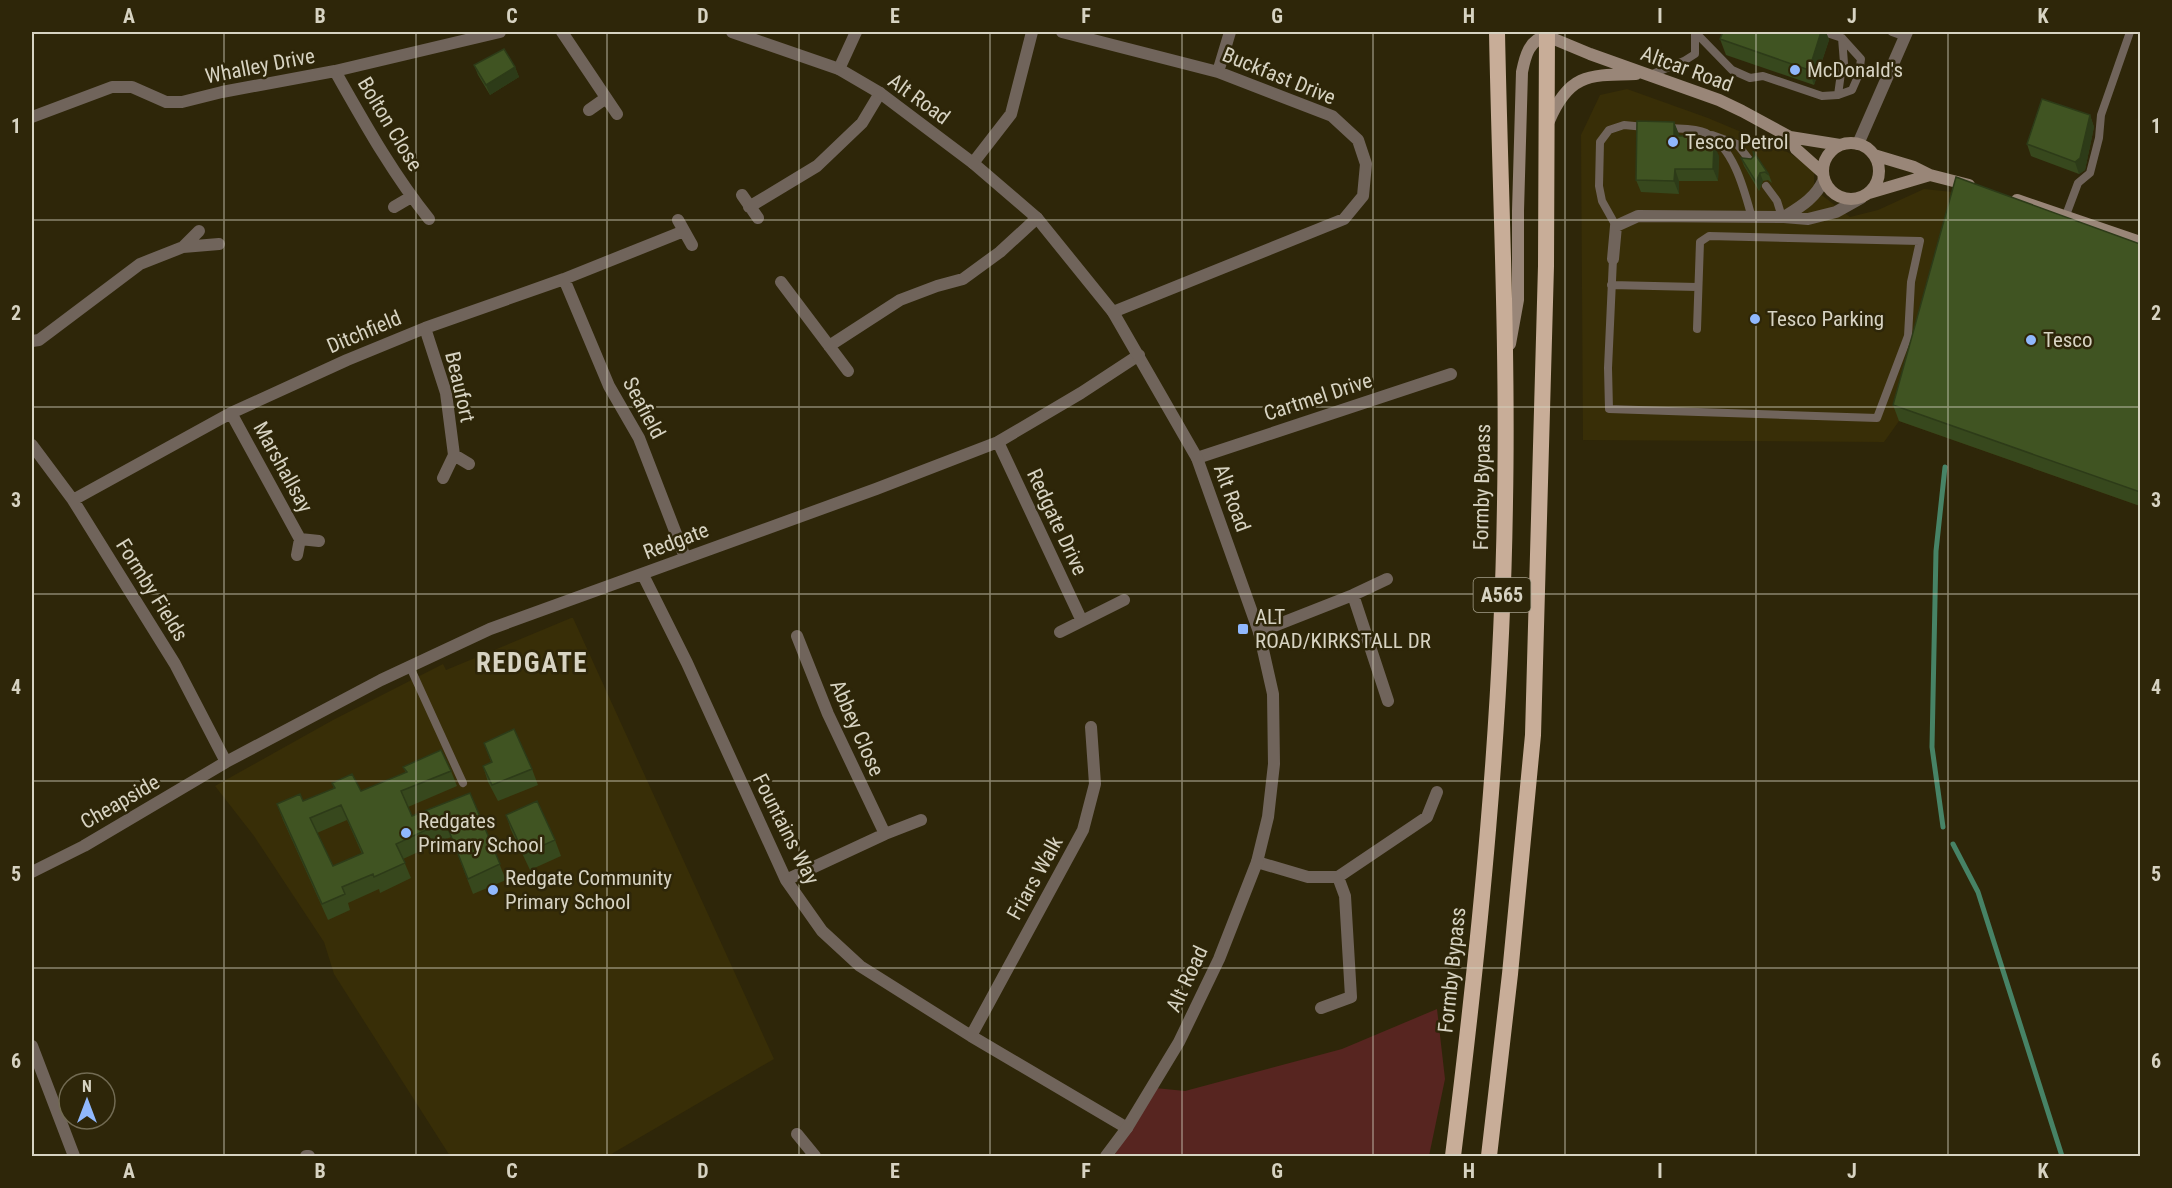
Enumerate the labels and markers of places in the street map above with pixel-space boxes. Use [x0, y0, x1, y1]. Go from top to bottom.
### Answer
place label: McDonald's [1807, 58, 1903, 82]
marker: McDonald's [1788, 63, 1802, 77]
place label: Tesco Petrol [1685, 130, 1789, 154]
marker: Tesco Petrol [1666, 135, 1680, 149]
place label: Tesco Parking [1767, 307, 1884, 331]
marker: Tesco Parking [1748, 312, 1762, 326]
place label: Tesco [2043, 328, 2093, 352]
marker: Tesco [2024, 333, 2038, 347]
place label: ALT ROAD/KIRKSTALL DR [1255, 605, 1431, 653]
marker: ALT ROAD/KIRKSTALL DR [1236, 622, 1250, 636]
place label: Redgates Primary School [418, 809, 544, 857]
marker: Redgates Primary School [399, 826, 413, 840]
place label: Redgate Community Primary School [505, 866, 672, 914]
marker: Redgate Community Primary School [486, 883, 500, 897]

